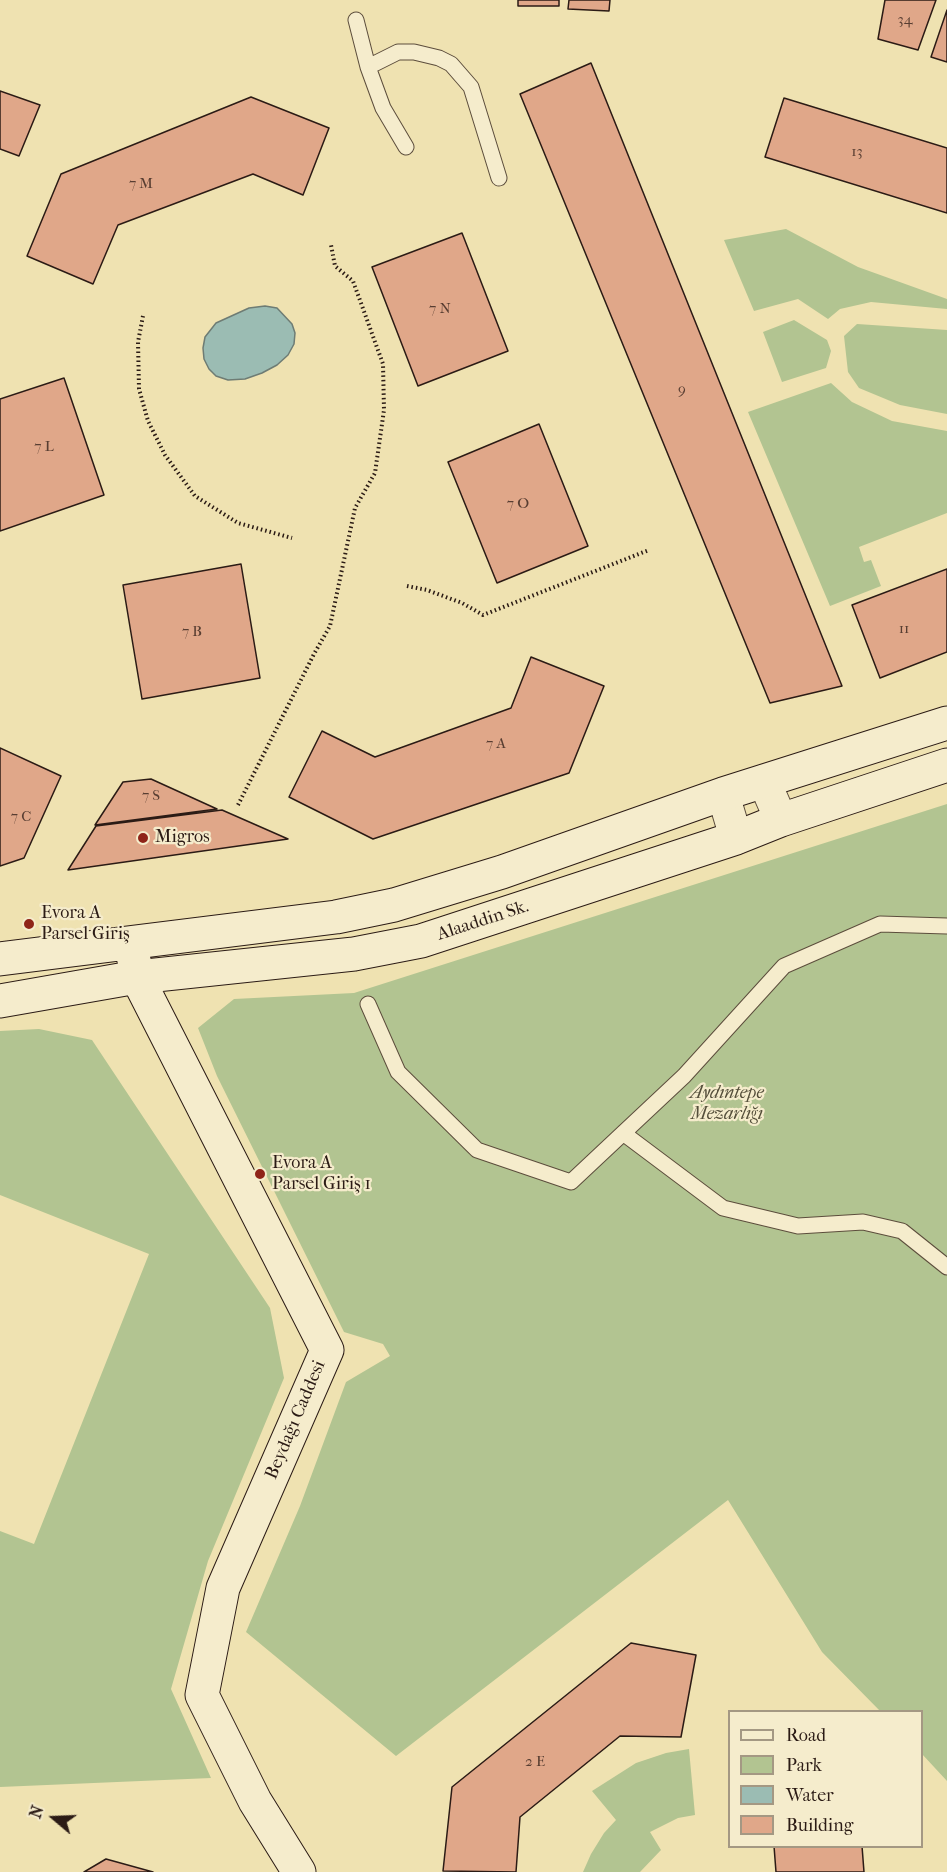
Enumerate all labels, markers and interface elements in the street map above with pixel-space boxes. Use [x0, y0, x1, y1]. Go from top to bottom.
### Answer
house number: 34 [897, 11, 913, 29]
house number: 13 [851, 143, 863, 161]
house number: 7 M [129, 175, 153, 193]
house number: 7 N [429, 300, 451, 318]
house number: 9 [678, 381, 686, 399]
house number: 7 L [34, 438, 54, 456]
house number: 7 O [507, 495, 529, 513]
house number: 11 [899, 620, 909, 638]
house number: 7 B [182, 623, 202, 641]
house number: 7 A [486, 735, 506, 753]
house number: 7 S [142, 787, 160, 805]
house number: 7 C [11, 808, 31, 826]
place label: Migros [155, 827, 210, 849]
marker: Migros [136, 831, 150, 845]
street label: Alaaddin Sk. [435, 896, 531, 946]
place label: Evora A Parsel Giriş [41, 903, 130, 946]
marker: Evora A Parsel Giriş [22, 917, 36, 931]
park label: Aydıntepe Mezarlığı [690, 1083, 764, 1126]
place label: Evora A Parsel Giriş 1 [272, 1153, 371, 1196]
marker: Evora A Parsel Giriş 1 [253, 1167, 267, 1181]
street label: Beydağı Caddesi [261, 1357, 331, 1483]
legend [728, 1710, 923, 1848]
text: Road [786, 1725, 826, 1746]
house number: 2 E [525, 1753, 545, 1771]
text: Park [786, 1755, 822, 1776]
text: Water [786, 1785, 834, 1806]
north arrow [24, 1788, 84, 1848]
text: N [26, 1803, 47, 1821]
text: Building [786, 1815, 853, 1836]

